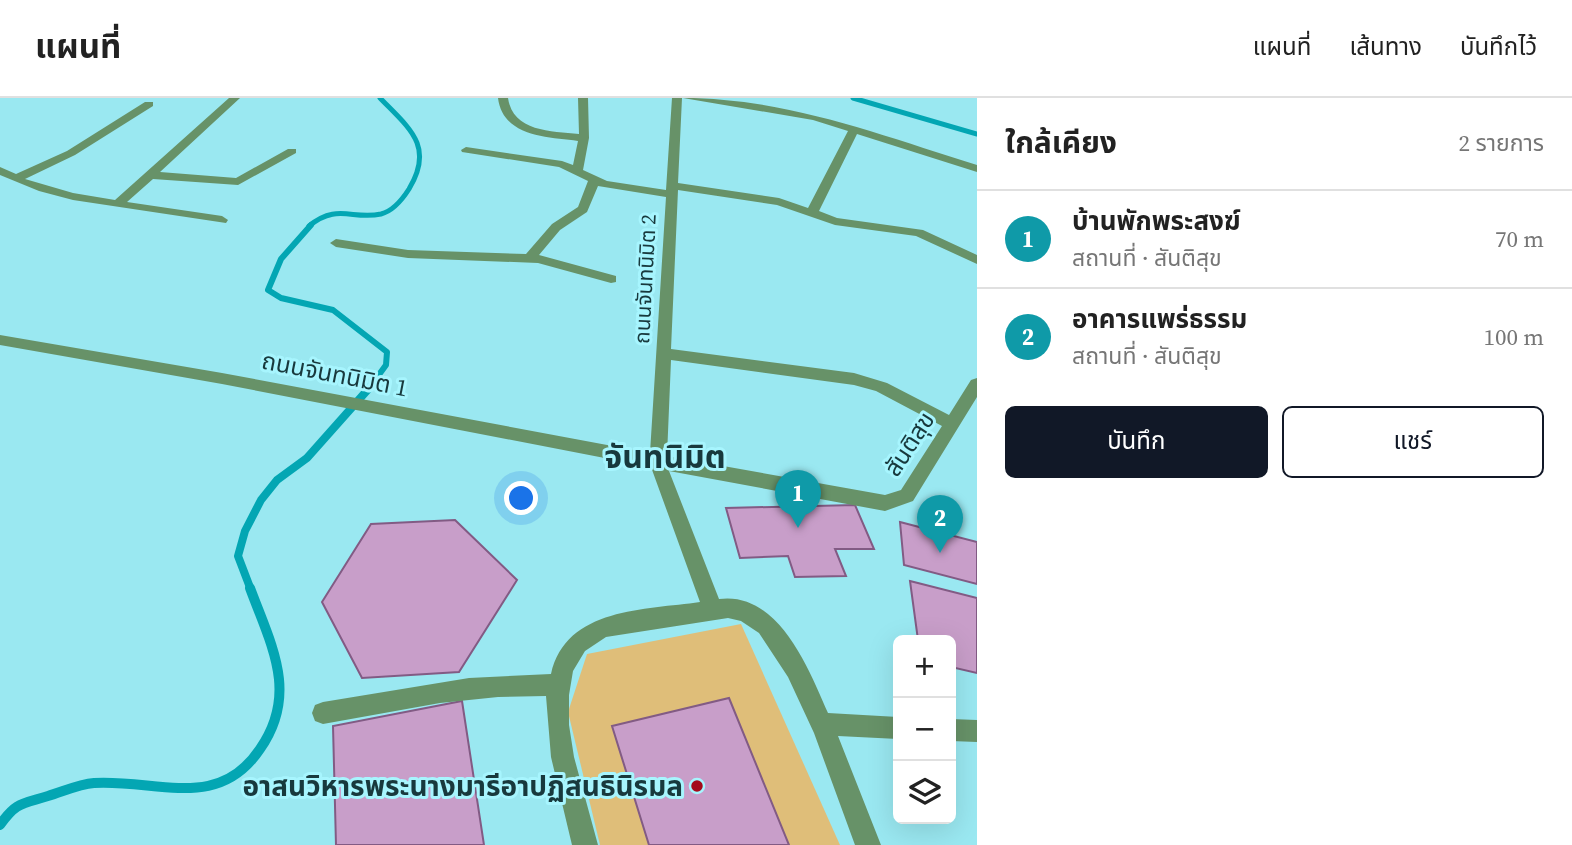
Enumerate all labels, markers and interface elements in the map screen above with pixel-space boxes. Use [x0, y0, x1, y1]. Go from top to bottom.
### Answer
text: แผนที่ [35, 24, 121, 69]
text: แผนที่ [1253, 30, 1311, 63]
text: เส้นทาง [1349, 30, 1422, 63]
text: บันทึกไว้ [1460, 30, 1537, 63]
text: ใกล้เคียง [1005, 122, 1117, 163]
text: 2 รายการ [1459, 127, 1544, 159]
text: บ้านพักพระสงฆ์ [1072, 203, 1241, 239]
street label: ถนนจันทนิมิต 2 [627, 213, 663, 345]
text: 1 [1022, 223, 1034, 255]
text: 70 m [1495, 223, 1544, 255]
text: สถานที่ · สันติสุข [1072, 242, 1222, 274]
text: อาคารแพร่ธรรม [1072, 301, 1247, 337]
text: 2 [1022, 321, 1034, 353]
text: 100 m [1483, 321, 1544, 353]
text: สถานที่ · สันติสุข [1072, 340, 1222, 372]
street label: ถนนจันทนิมิต 1 [259, 344, 411, 404]
street label: สันติสุข [876, 405, 942, 483]
button: บันทึก [1005, 406, 1268, 478]
button: แชร์ [1282, 406, 1544, 478]
district label: จันทนิมิต [604, 435, 726, 479]
pin: 1 [775, 470, 821, 528]
your location [504, 481, 538, 515]
pin: 2 [917, 495, 963, 553]
map controls [893, 635, 956, 824]
button: + [893, 635, 956, 698]
button: − [893, 698, 956, 761]
button: layers [893, 761, 956, 824]
place label: อาสนวิหารพระนางมารีอาปฏิสนธินิรมล [242, 767, 683, 805]
marker: อาสนวิหารพระนางมารีอาปฏิสนธินิรมล [689, 778, 705, 794]

